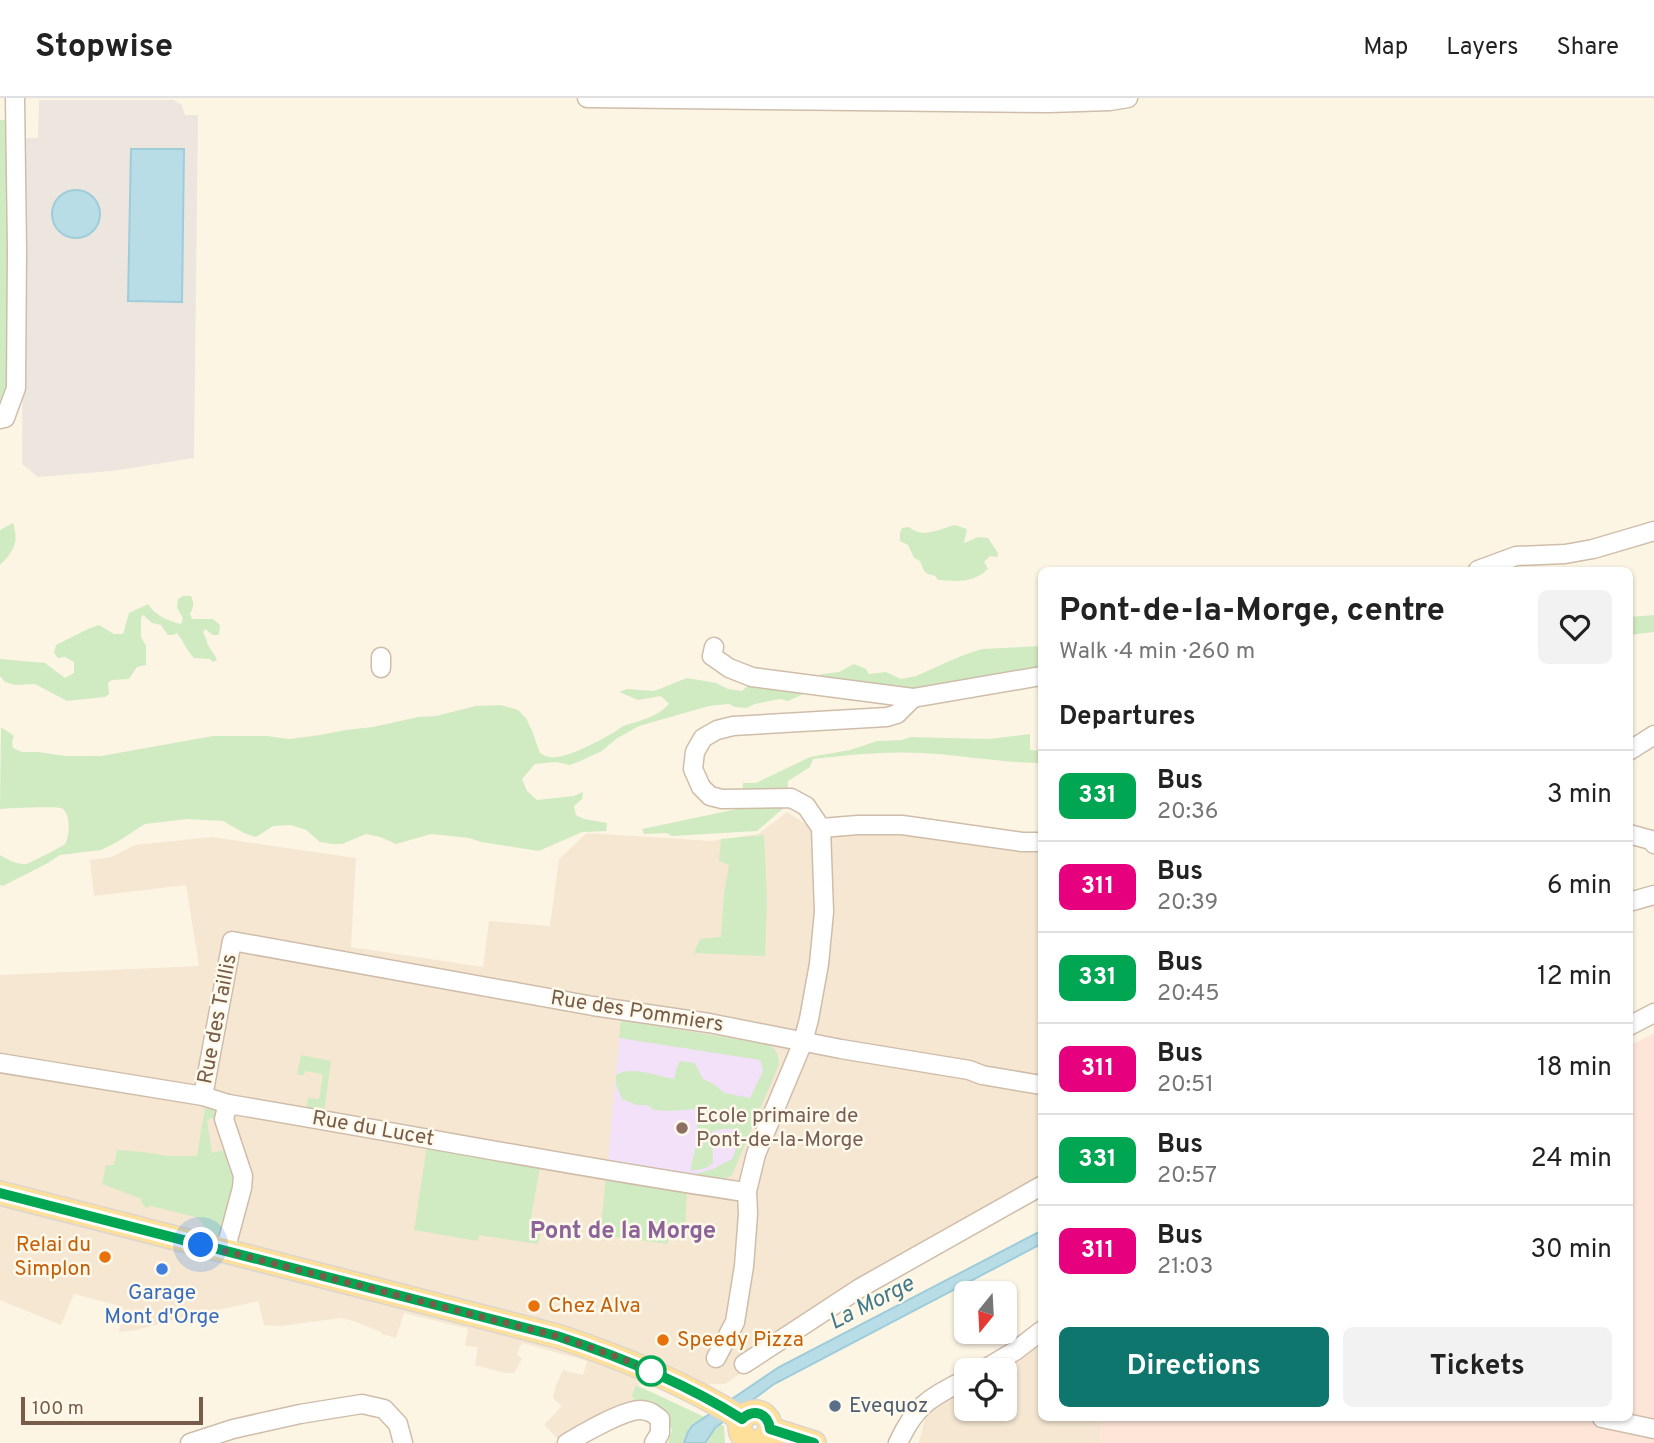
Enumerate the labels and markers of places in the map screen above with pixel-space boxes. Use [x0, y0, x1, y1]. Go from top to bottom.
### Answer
place label: Ecole primaire de Pont-de-la-Morge [696, 1103, 864, 1154]
marker: Ecole primaire de Pont-de-la-Morge [674, 1120, 690, 1136]
place label: Relai du Simplon [14, 1232, 91, 1283]
marker: Relai du Simplon [97, 1249, 113, 1265]
marker: Garage Mont d'Orge [154, 1261, 170, 1277]
place label: Garage Mont d'Orge [104, 1280, 220, 1331]
place label: Chez Alva [548, 1293, 641, 1320]
marker: Chez Alva [526, 1298, 542, 1314]
place label: Speedy Pizza [677, 1327, 804, 1354]
marker: Speedy Pizza [655, 1332, 671, 1348]
unlabelled marker [636, 1356, 666, 1386]
place label: Evequoz [849, 1393, 928, 1420]
marker: Evequoz [827, 1398, 843, 1414]

